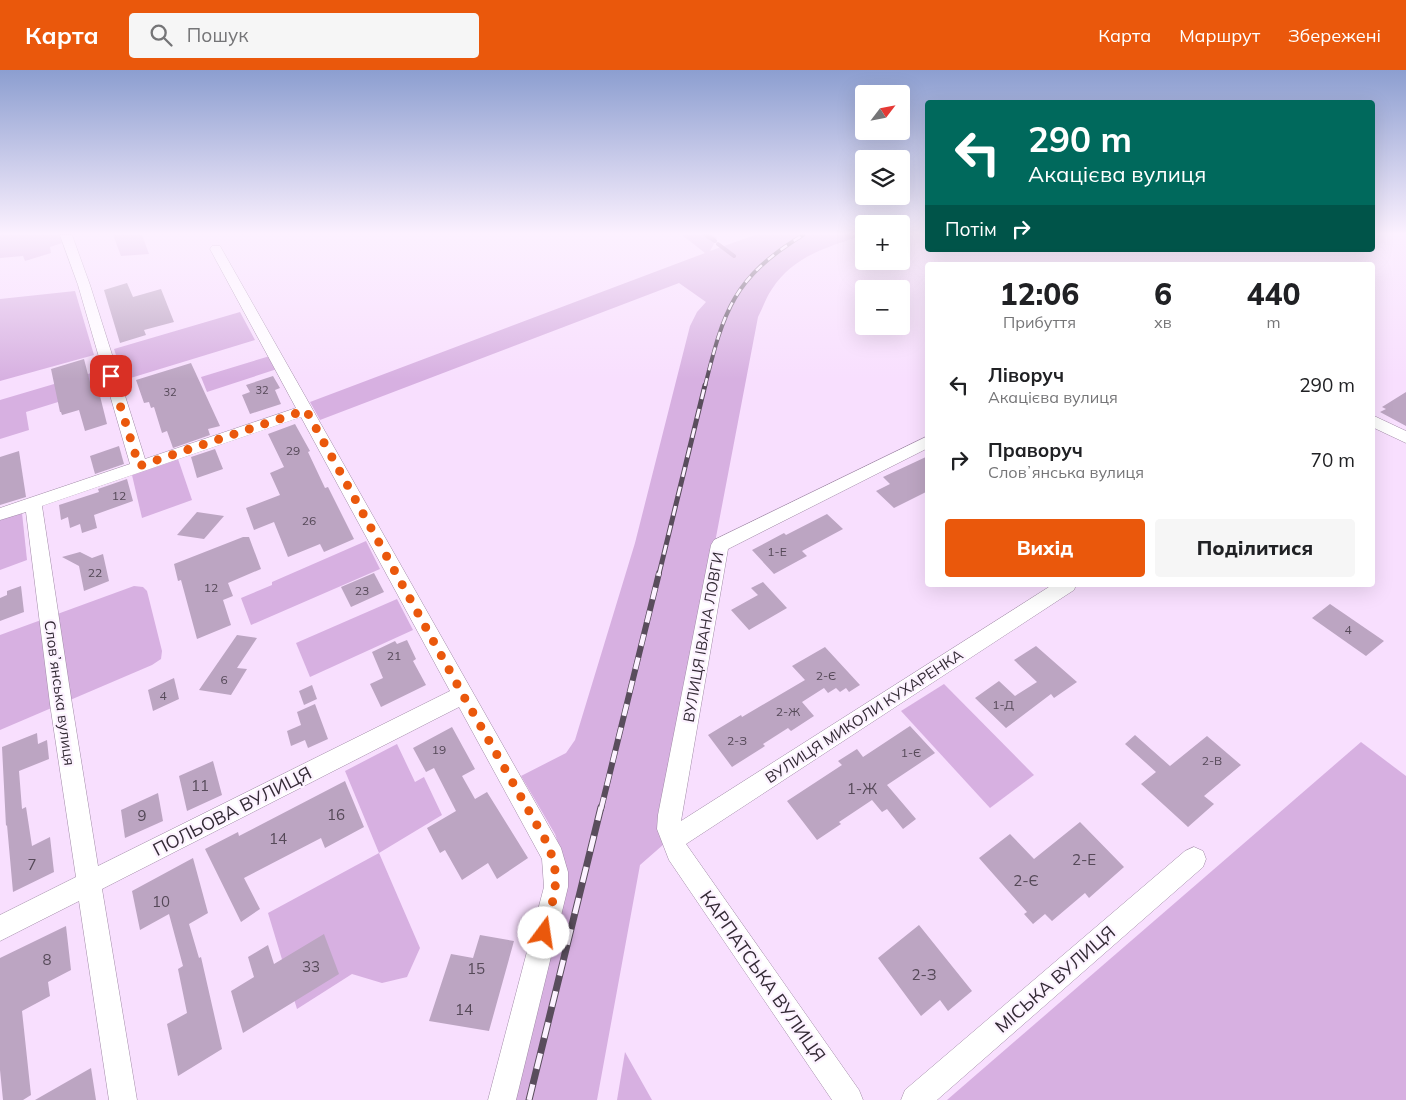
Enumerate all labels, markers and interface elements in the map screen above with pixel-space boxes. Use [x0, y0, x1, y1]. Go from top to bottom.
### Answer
search box [129, 13, 479, 58]
text: Карта [25, 20, 99, 50]
icon: search [147, 21, 175, 49]
text: Пошук [187, 23, 248, 47]
text: Карта [1098, 24, 1151, 47]
text: Маршрут [1179, 24, 1260, 47]
text: Збережені [1288, 24, 1381, 47]
north arrow [855, 85, 910, 140]
map controls [855, 85, 910, 335]
text: 290 m [1028, 117, 1132, 161]
icon: left [945, 120, 1010, 185]
button: layers [855, 150, 910, 205]
text: Акацієва вулиця [1028, 160, 1206, 188]
button: + [855, 215, 910, 270]
icon: right [1007, 215, 1035, 243]
text: Потім [945, 217, 997, 241]
text: 12:06 [1000, 275, 1079, 313]
text: 6 [1154, 275, 1172, 313]
text: 440 [1246, 275, 1300, 313]
button: − [855, 280, 910, 335]
text: Прибуття [1003, 312, 1076, 332]
text: хв [1154, 312, 1172, 332]
text: m [1266, 312, 1280, 332]
pin [90, 355, 132, 397]
icon: arrive [97, 362, 125, 390]
text: Ліворуч [988, 363, 1064, 387]
icon: left [945, 371, 973, 399]
text: 290 m [1299, 373, 1355, 397]
house number: 32 [255, 383, 269, 397]
house number: 32 [163, 385, 177, 399]
text: Акацієва вулиця [988, 387, 1118, 407]
text: Праворуч [988, 438, 1083, 462]
house number: 29 [286, 443, 300, 458]
icon: right [945, 446, 973, 474]
text: 70 m [1311, 448, 1355, 472]
text: Словʼянська вулиця [988, 462, 1144, 482]
house number: 12 [112, 488, 126, 503]
house number: 26 [302, 513, 316, 528]
button: Вихід [945, 519, 1145, 577]
button: Поділитися [1155, 519, 1355, 577]
house number: 1-Е [767, 544, 787, 559]
street label: ВУЛИЦЯ ІВАНА ЛОВГИ [679, 550, 727, 724]
house number: 22 [88, 565, 102, 580]
house number: 12 [204, 580, 218, 595]
house number: 23 [355, 583, 369, 598]
street label: Словʼянська вулиця [40, 619, 80, 767]
house number: 4 [1344, 622, 1352, 637]
street label: ВУЛИЦЯ МИКОЛИ КУХАРЕНКА [762, 645, 966, 787]
house number: 21 [387, 648, 401, 663]
house number: 2-Є [816, 668, 836, 683]
house number: 6 [220, 672, 228, 687]
house number: 4 [159, 688, 167, 703]
house number: 1-Д [992, 697, 1014, 712]
house number: 2-Ж [776, 704, 800, 719]
house number: 2-З [727, 733, 747, 748]
house number: 19 [432, 742, 446, 757]
house number: 1-Є [901, 745, 921, 760]
house number: 2-В [1202, 753, 1222, 768]
street label: ПОЛЬОВА ВУЛИЦЯ [149, 761, 315, 861]
house number: 11 [191, 776, 209, 795]
house number: 1-Ж [847, 779, 877, 798]
house number: 16 [327, 805, 345, 824]
house number: 9 [137, 806, 147, 825]
house number: 14 [269, 829, 287, 848]
house number: 2-Е [1072, 850, 1096, 869]
house number: 7 [27, 855, 37, 874]
house number: 2-Є [1013, 871, 1039, 890]
street label: КАРПАТСЬКА ВУЛИЦЯ [695, 886, 831, 1066]
house number: 10 [152, 892, 170, 911]
position arrow [517, 906, 569, 958]
street label: МІСЬКА ВУЛИЦЯ [990, 921, 1120, 1037]
house number: 8 [42, 950, 52, 969]
house number: 33 [302, 957, 320, 976]
house number: 15 [467, 959, 485, 978]
house number: 2-З [911, 965, 937, 984]
house number: 14 [455, 1000, 473, 1019]

